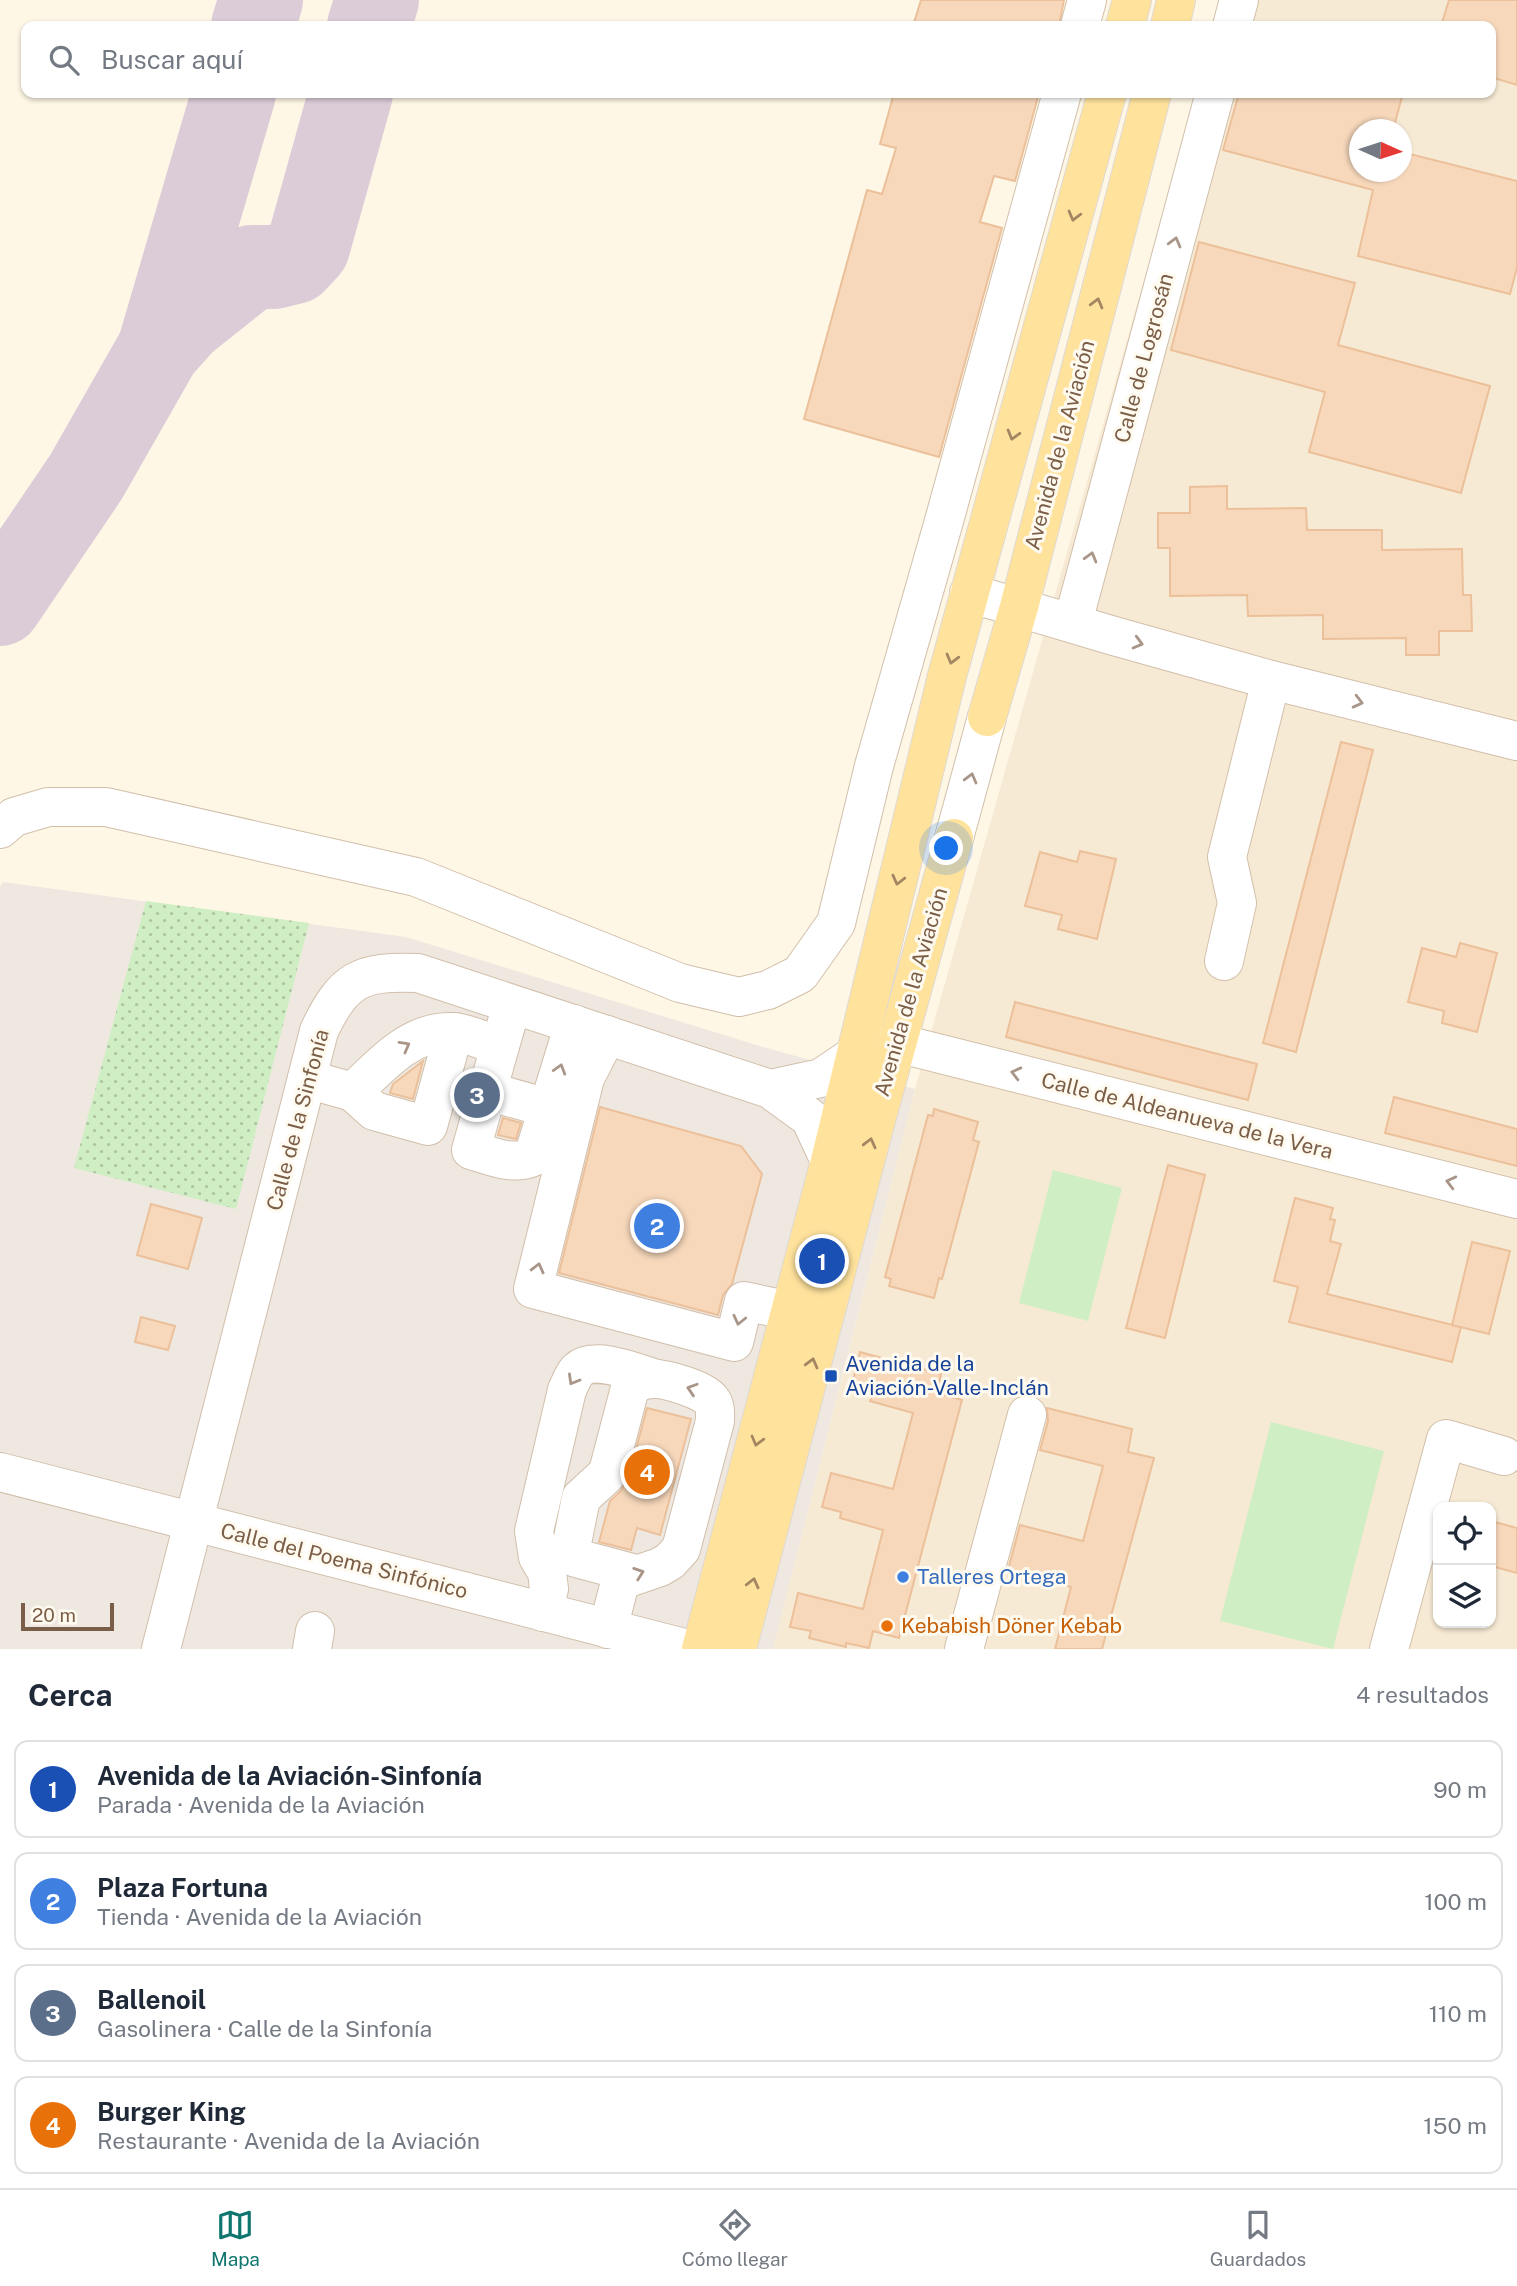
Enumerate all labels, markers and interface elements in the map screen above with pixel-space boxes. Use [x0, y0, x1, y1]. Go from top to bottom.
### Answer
search box [21, 21, 1496, 98]
icon: search [45, 41, 83, 79]
text: Buscar aquí [101, 44, 243, 75]
north arrow [1349, 119, 1412, 182]
one-way arrow [1067, 210, 1082, 222]
one-way arrow [1167, 236, 1181, 248]
street label: Calle de Logrosán [1109, 270, 1178, 445]
one-way arrow [1089, 298, 1103, 310]
street label: Avenida de la Aviación [1019, 337, 1100, 552]
one-way arrow [1007, 429, 1022, 441]
one-way arrow [1083, 551, 1097, 563]
one-way arrow [1132, 635, 1144, 649]
one-way arrow [946, 652, 960, 664]
one-way arrow [1352, 693, 1364, 708]
one-way arrow [963, 772, 977, 784]
your location [929, 831, 963, 865]
one-way arrow [892, 874, 907, 886]
street label: Avenida de la Aviación [869, 885, 952, 1099]
street label: Calle de la Sinfonía [261, 1026, 334, 1213]
one-way arrow [398, 1041, 410, 1055]
one-way arrow [551, 1063, 566, 1075]
one-way arrow [1011, 1067, 1023, 1081]
street label: Calle de Aldeanueva de la Vera [1039, 1067, 1335, 1164]
pin: 3 [454, 1069, 500, 1121]
one-way arrow [862, 1137, 876, 1149]
one-way arrow [1445, 1176, 1457, 1190]
pin: 2 [634, 1200, 680, 1252]
pin: 1 [799, 1235, 845, 1287]
one-way arrow [530, 1262, 544, 1274]
one-way arrow [733, 1314, 747, 1326]
place label: Avenida de la Aviación-Valle-Inclán [845, 1351, 1049, 1400]
one-way arrow [803, 1357, 818, 1369]
marker: Avenida de la Aviación-Valle-Inclán [823, 1368, 839, 1384]
one-way arrow [568, 1373, 581, 1386]
one-way arrow [686, 1383, 698, 1397]
one-way arrow [751, 1434, 765, 1446]
pin: 4 [624, 1446, 670, 1498]
map controls [1433, 1502, 1496, 1628]
button: locate [1433, 1502, 1496, 1565]
street label: Calle del Poema Sinfónico [218, 1518, 470, 1603]
place label: Talleres Ortega [917, 1564, 1066, 1589]
button: layers [1433, 1565, 1496, 1628]
one-way arrow [632, 1567, 644, 1581]
marker: Talleres Ortega [895, 1569, 911, 1585]
one-way arrow [745, 1577, 759, 1589]
scale bar [21, 1600, 114, 1632]
text: 20 m [32, 1604, 76, 1626]
place label: Kebabish Döner Kebab [901, 1613, 1122, 1638]
marker: Kebabish Döner Kebab [879, 1618, 895, 1634]
text: Cerca [28, 1677, 113, 1713]
text: 4 resultados [1356, 1681, 1489, 1708]
text: Avenida de la Aviación-Sinfonía [97, 1760, 482, 1791]
text: 1 [48, 1776, 58, 1803]
text: 90 m [1433, 1776, 1487, 1803]
text: Parada · Avenida de la Aviación [97, 1791, 425, 1818]
text: Plaza Fortuna [97, 1872, 268, 1903]
text: 2 [46, 1888, 60, 1915]
text: 100 m [1424, 1888, 1487, 1915]
text: Tienda · Avenida de la Aviación [97, 1903, 422, 1930]
text: Ballenoil [97, 1984, 206, 2015]
text: 3 [45, 2000, 61, 2027]
text: 110 m [1429, 2000, 1487, 2027]
text: Gasolinera · Calle de la Sinfonía [97, 2015, 432, 2042]
text: Burger King [97, 2096, 246, 2127]
text: 4 [45, 2112, 61, 2139]
text: 150 m [1423, 2112, 1487, 2139]
text: Restaurante · Avenida de la Aviación [97, 2127, 480, 2154]
tab: Mapa [211, 2206, 260, 2270]
tab: Cómo llegar [682, 2206, 788, 2270]
tab: Guardados [1210, 2206, 1306, 2270]

